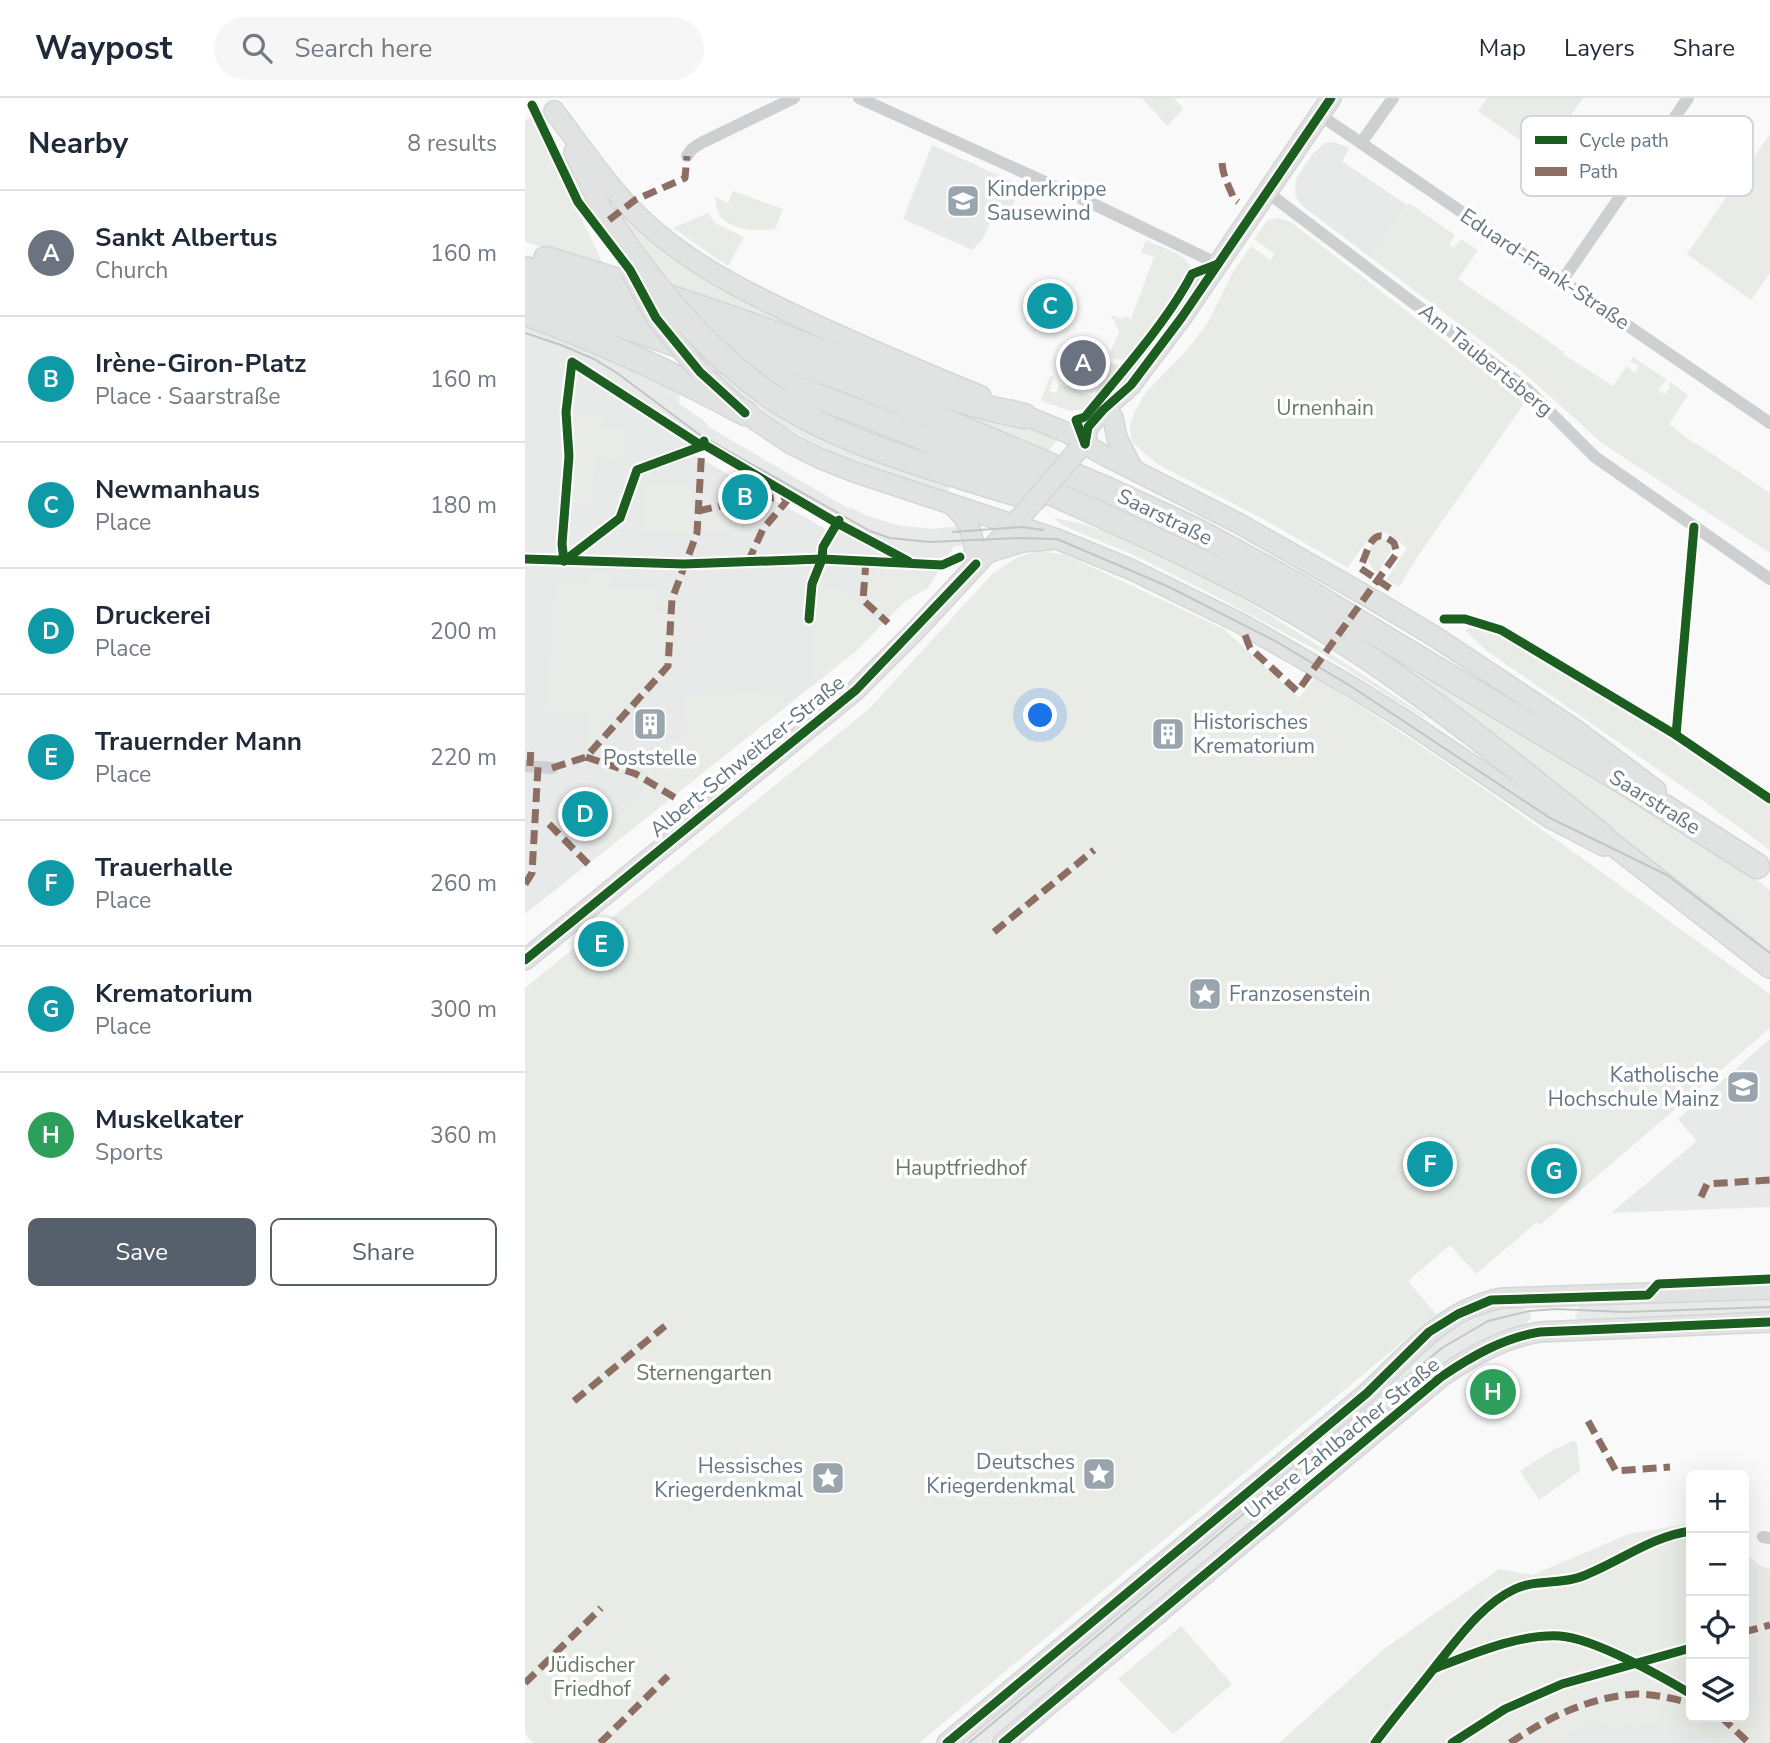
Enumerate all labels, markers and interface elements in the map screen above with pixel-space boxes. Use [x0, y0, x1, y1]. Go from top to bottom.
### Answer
search box [214, 17, 704, 80]
text: Waypost [35, 26, 172, 71]
icon: search [238, 29, 276, 67]
text: Search here [294, 31, 432, 66]
text: Map [1479, 32, 1526, 64]
text: Layers [1564, 32, 1635, 64]
text: Share [1673, 32, 1735, 64]
legend [1521, 116, 1753, 196]
text: Nearby [28, 123, 128, 164]
text: 8 results [407, 128, 497, 159]
text: Cycle path [1579, 128, 1669, 154]
text: Path [1579, 159, 1618, 185]
place label: Kinderkrippe Sausewind [987, 175, 1106, 227]
school or university icon: Kinderkrippe Sausewind [944, 182, 982, 220]
street label: Eduard-Frank-Straße [1455, 202, 1635, 336]
text: Sankt Albertus [95, 220, 277, 255]
text: A [42, 238, 60, 269]
text: 160 m [430, 238, 497, 269]
text: Church [95, 255, 168, 286]
pin: C [1027, 280, 1073, 332]
street label: Am Taubertsberg [1413, 297, 1559, 423]
pin: A [1060, 337, 1106, 389]
text: Irène-Giron-Platz [95, 346, 306, 381]
text: B [43, 364, 59, 395]
text: 160 m [430, 364, 497, 395]
text: Place · Saarstraße [95, 381, 281, 412]
park label: Urnenhain [1276, 394, 1374, 422]
pin: B [722, 471, 768, 523]
text: Newmanhaus [95, 472, 260, 507]
street label: Saarstraße [1113, 482, 1217, 552]
text: C [43, 490, 59, 521]
text: 180 m [430, 490, 497, 521]
text: Place [95, 507, 151, 538]
text: Druckerei [95, 598, 211, 633]
text: D [42, 616, 60, 647]
text: 200 m [430, 616, 497, 647]
text: Place [95, 633, 151, 664]
street label: Albert-Schweitzer-Straße [644, 669, 850, 843]
your location [1023, 698, 1057, 732]
building icon: Poststelle [631, 705, 669, 743]
place label: Historisches Krematorium [1193, 708, 1315, 760]
building icon: Historisches Krematorium [1149, 715, 1187, 753]
text: Trauernder Mann [95, 724, 302, 759]
text: E [44, 742, 58, 773]
text: 220 m [430, 742, 497, 773]
place label: Poststelle [603, 744, 697, 772]
text: Place [95, 759, 151, 790]
street label: Saarstraße [1604, 763, 1706, 841]
pin: D [562, 788, 608, 840]
text: Trauerhalle [95, 850, 233, 885]
text: F [45, 868, 57, 899]
text: 260 m [430, 868, 497, 899]
text: Place [95, 885, 151, 916]
pin: E [578, 918, 624, 970]
place icon: Franzosenstein [1186, 975, 1224, 1013]
text: Krematorium [95, 976, 253, 1011]
place label: Franzosenstein [1229, 980, 1370, 1008]
text: G [43, 994, 59, 1025]
text: 300 m [430, 994, 497, 1025]
text: Place [95, 1011, 151, 1042]
place label: Katholische Hochschule Mainz [1548, 1061, 1719, 1113]
school or university icon: Katholische Hochschule Mainz [1724, 1068, 1762, 1106]
text: Muskelkater [95, 1102, 244, 1137]
text: H [42, 1120, 60, 1151]
text: 360 m [430, 1120, 497, 1151]
text: Sports [95, 1137, 163, 1168]
pin: F [1407, 1138, 1453, 1190]
pin: G [1531, 1145, 1577, 1197]
park label: Hauptfriedhof [895, 1154, 1028, 1182]
button: Save [28, 1218, 256, 1286]
button: Share [270, 1218, 497, 1286]
street label: Untere Zahlbacher Straße [1239, 1351, 1445, 1525]
park label: Sternengarten [636, 1359, 772, 1387]
pin: H [1470, 1366, 1516, 1418]
place label: Deutsches Kriegerdenkmal [926, 1448, 1076, 1500]
place label: Hessisches Kriegerdenkmal [654, 1452, 804, 1504]
place icon: Deutsches Kriegerdenkmal [1080, 1455, 1118, 1493]
place icon: Hessisches Kriegerdenkmal [809, 1459, 847, 1497]
map controls [1686, 1470, 1749, 1722]
button: + [1686, 1470, 1749, 1533]
button: − [1686, 1533, 1749, 1596]
button: locate [1686, 1596, 1749, 1659]
park label: Jüdischer Friedhof [548, 1651, 636, 1703]
button: layers [1686, 1659, 1749, 1722]

